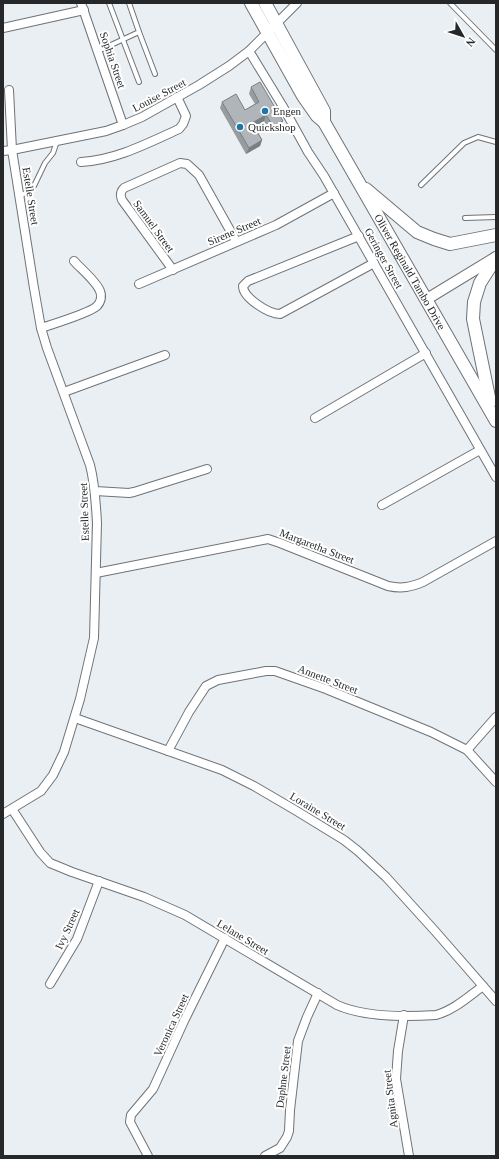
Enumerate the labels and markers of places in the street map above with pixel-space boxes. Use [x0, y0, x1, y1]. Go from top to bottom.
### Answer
place label: Engen [273, 105, 302, 117]
marker: Engen [260, 106, 270, 116]
place label: Quickshop [248, 121, 296, 133]
marker: Quickshop [235, 122, 245, 132]

